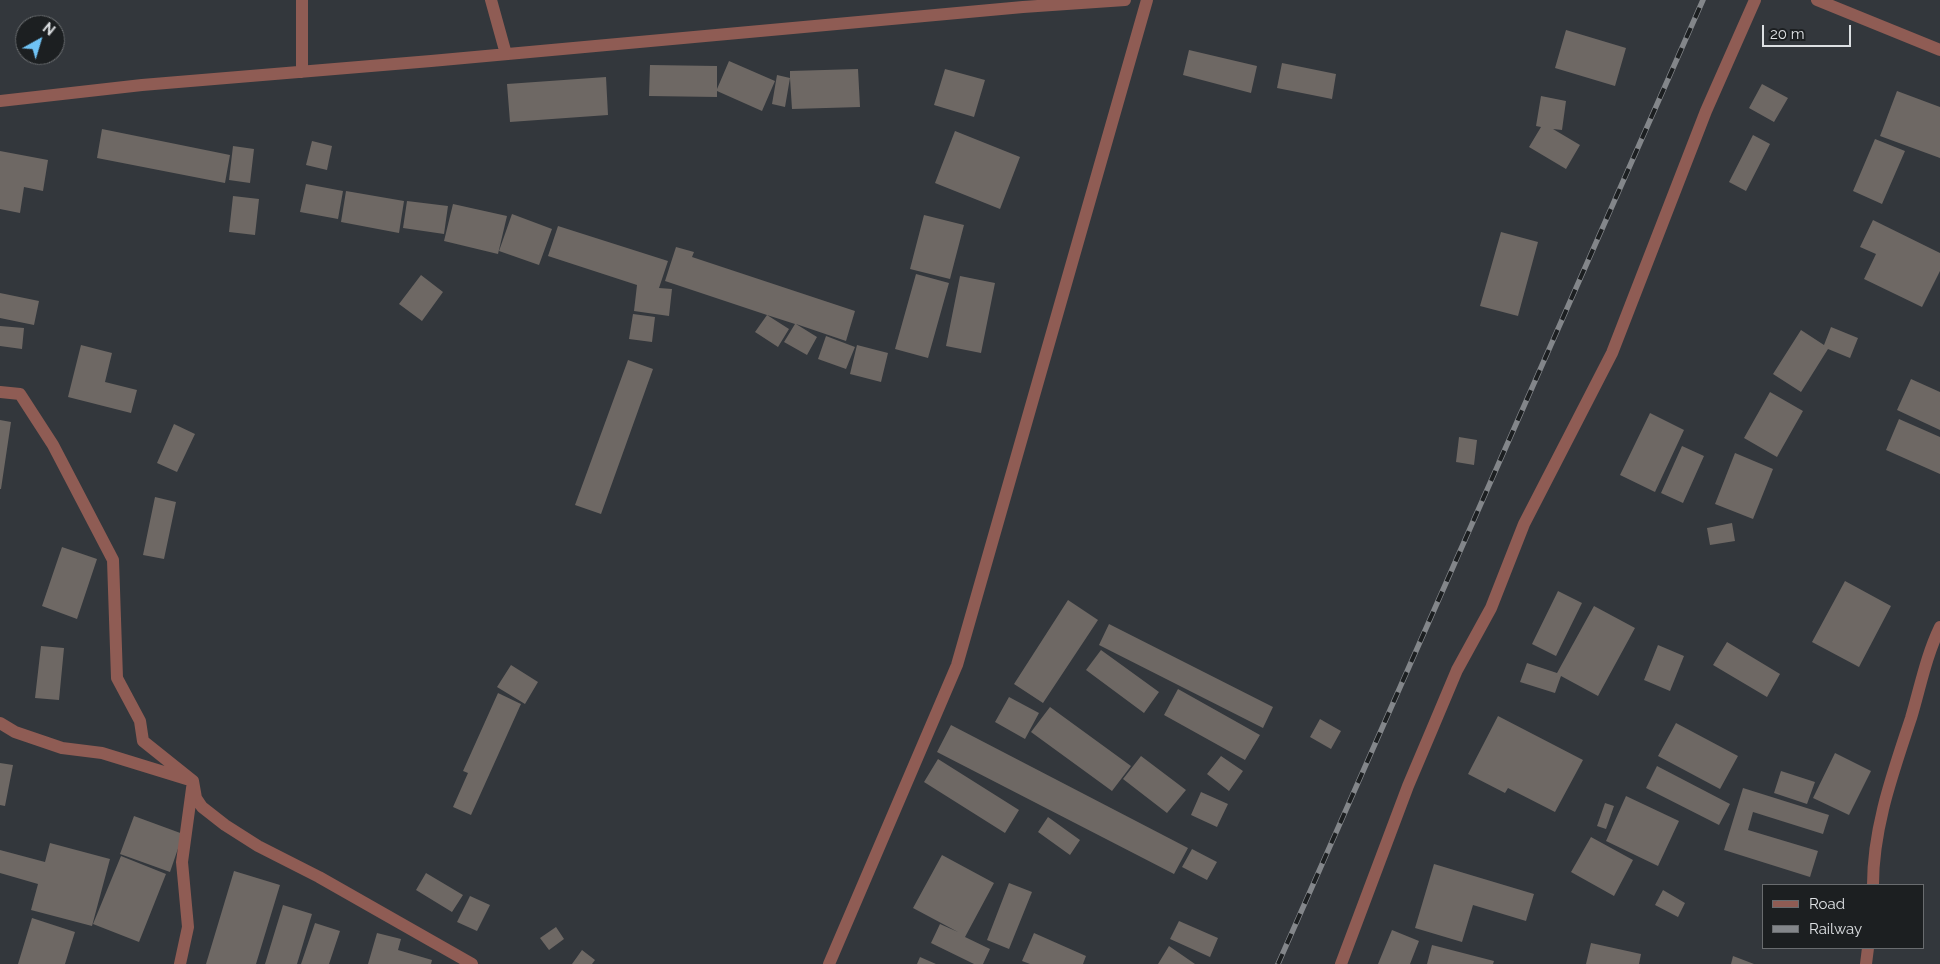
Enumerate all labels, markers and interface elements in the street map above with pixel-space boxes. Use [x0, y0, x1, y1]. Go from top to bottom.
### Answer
north arrow [15, 15, 65, 65]
scale bar [1765, 15, 1854, 47]
text: N [40, 20, 58, 39]
text: 20 m [1770, 25, 1805, 43]
legend [1762, 884, 1925, 949]
text: Road [1809, 895, 1845, 913]
text: Railway [1809, 920, 1862, 938]

